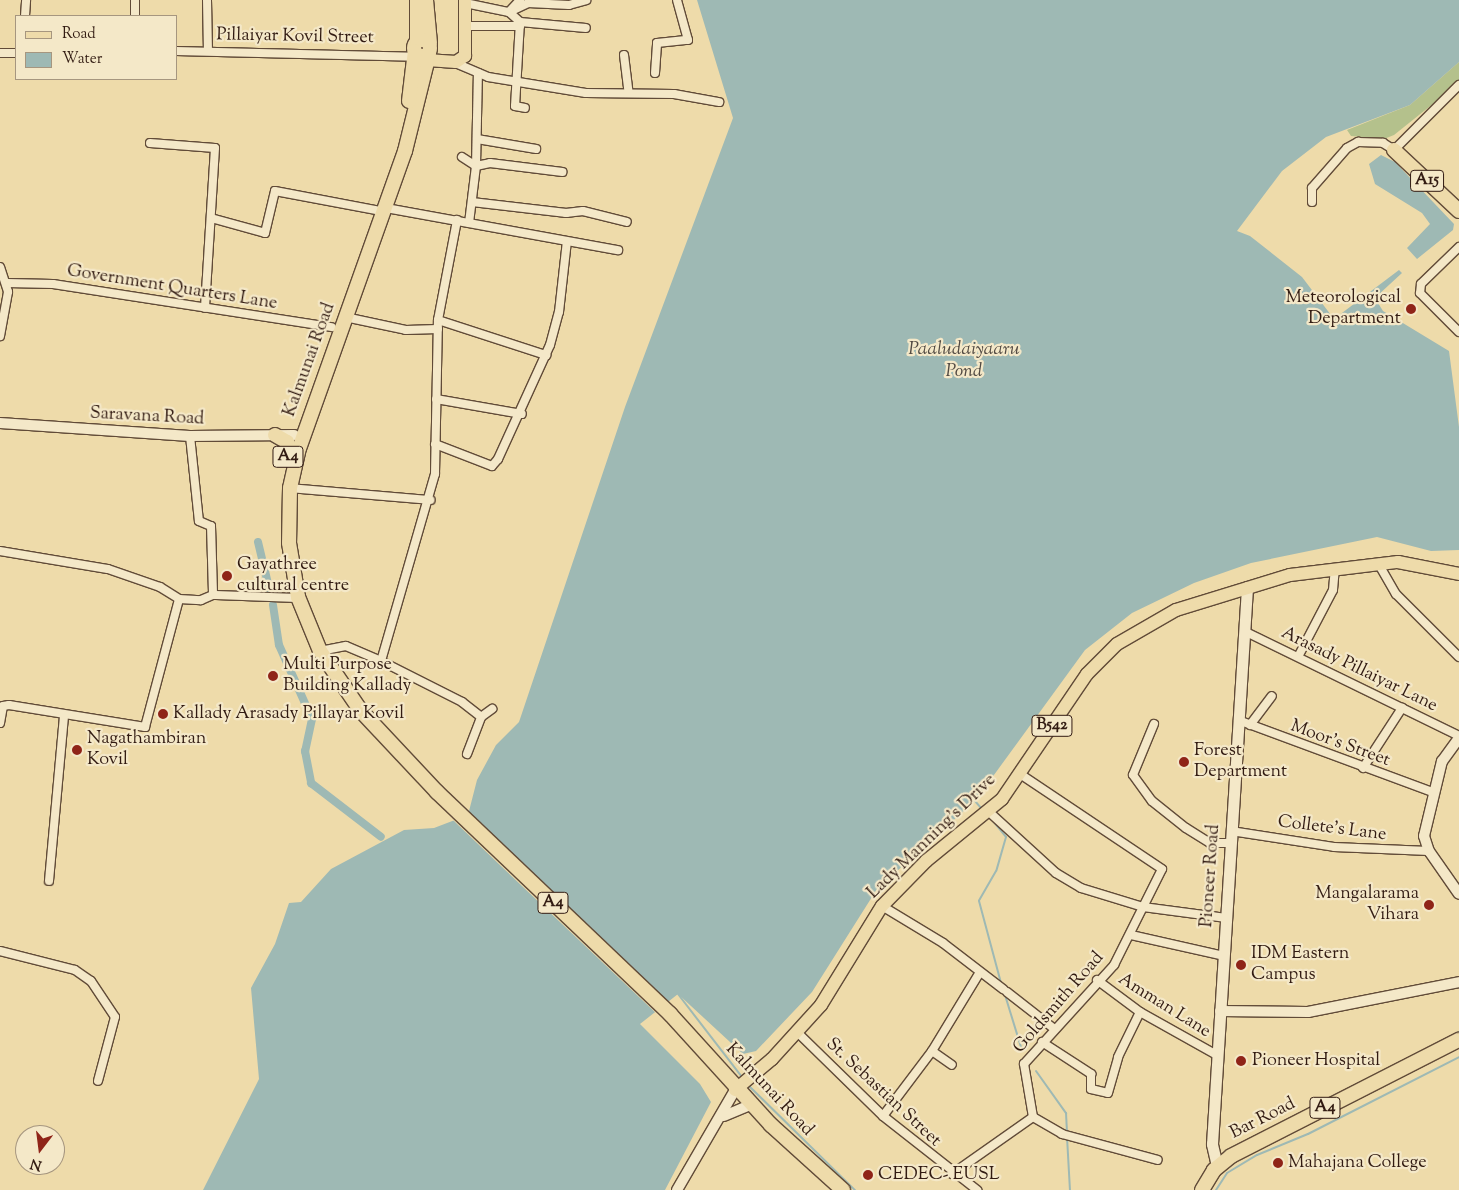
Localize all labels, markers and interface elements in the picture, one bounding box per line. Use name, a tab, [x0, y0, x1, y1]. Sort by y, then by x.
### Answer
legend	[15, 15, 178, 80]
text: Road	[62, 24, 96, 45]
street label: Pillaiyar Kovil Street	[216, 25, 374, 49]
text: Water	[62, 49, 102, 70]
road number: A15	[1410, 168, 1444, 195]
street label: Government Quarters Lane	[65, 261, 279, 315]
place label: Meteorological Department	[1286, 288, 1401, 330]
street label: Kalmunai Road	[279, 300, 341, 420]
marker: Meteorological Department	[1405, 303, 1417, 315]
water label: Paaludaiyaaru Pond	[908, 339, 1020, 383]
street label: Saravana Road	[89, 403, 205, 431]
road number: A4	[272, 444, 304, 471]
place label: Gayathree cultural centre	[237, 555, 349, 598]
marker: Gayathree cultural centre	[221, 570, 233, 582]
street label: Arasady Pillaiyar Lane	[1277, 623, 1441, 717]
place label: Multi Purpose Building Kallady	[283, 655, 411, 698]
marker: Multi Purpose Building Kallady	[267, 670, 279, 682]
place label: Kallady Arasady Pillayar Kovil	[173, 703, 404, 725]
marker: Kallady Arasady Pillayar Kovil	[157, 708, 169, 720]
road number: B542	[1031, 712, 1073, 739]
street label: Moor's Street	[1287, 716, 1393, 772]
place label: Nagathambiran Kovil	[87, 729, 207, 772]
place label: Forest Department	[1194, 741, 1287, 784]
marker: Nagathambiran Kovil	[71, 744, 83, 756]
marker: Forest Department	[1178, 756, 1190, 768]
street label: Lady Manning’s Drive	[863, 770, 1001, 904]
street label: Collete's Lane	[1276, 812, 1388, 846]
street label: Pioneer Road	[1197, 824, 1225, 928]
place label: Mangalarama Vihara	[1315, 884, 1419, 926]
road number: A4	[537, 890, 569, 916]
marker: Mangalarama Vihara	[1423, 899, 1435, 911]
place label: IDM Eastern Campus	[1251, 944, 1349, 986]
street label: Goldsmith Road	[1009, 948, 1109, 1058]
marker: IDM Eastern Campus	[1235, 959, 1247, 971]
street label: Amman Lane	[1114, 969, 1214, 1043]
street label: St. Sebastian Street	[821, 1034, 945, 1152]
street label: Kalmunai Road	[720, 1039, 818, 1141]
place label: Pioneer Hospital	[1252, 1050, 1380, 1072]
marker: Pioneer Hospital	[1234, 1054, 1248, 1068]
street label: Bar Road	[1227, 1093, 1299, 1145]
road number: A4	[1309, 1094, 1341, 1122]
north arrow	[15, 1125, 65, 1175]
text: N	[28, 1152, 44, 1175]
place label: Mahajana College	[1288, 1152, 1427, 1174]
marker: Mahajana College	[1272, 1157, 1284, 1169]
place label: CEDEC- EUSL	[878, 1164, 1000, 1186]
marker: CEDEC- EUSL	[862, 1169, 874, 1181]

